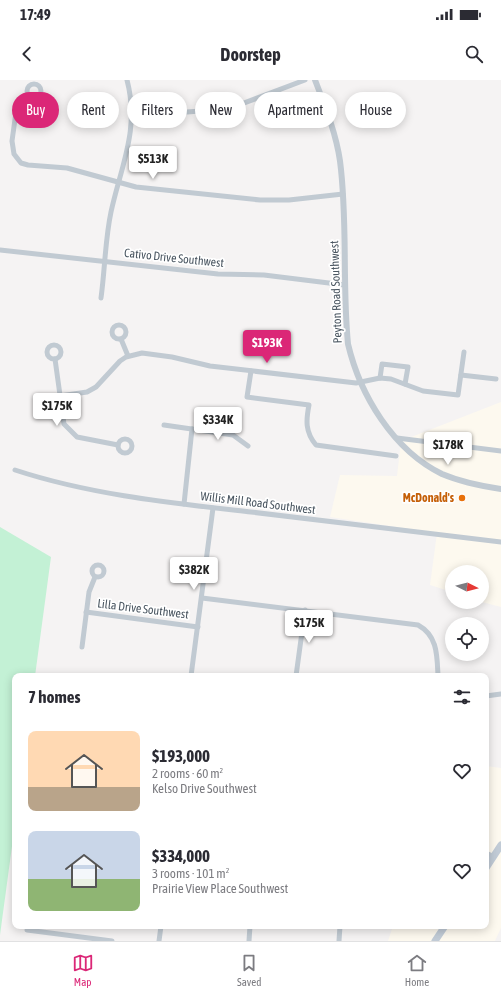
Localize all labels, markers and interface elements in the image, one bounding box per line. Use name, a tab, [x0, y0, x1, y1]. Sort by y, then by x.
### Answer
text: 17:49	[20, 6, 51, 23]
icon: back	[16, 43, 38, 65]
icon: search	[463, 43, 485, 65]
text: Doorstep	[220, 44, 281, 65]
chip: Buy	[12, 92, 59, 128]
chip: Rent	[67, 92, 119, 128]
chip: Filters	[127, 92, 187, 128]
chip: New	[195, 92, 246, 128]
chip: Apartment	[254, 92, 337, 128]
chip: House	[345, 92, 406, 128]
pin: $513K	[125, 146, 181, 180]
text: $513K	[138, 151, 168, 166]
street label: Peyton Road Southwest	[327, 240, 345, 344]
street label: Cativo Drive Southwest	[123, 246, 225, 270]
pin: $193K	[239, 330, 295, 364]
text: $193K	[252, 335, 282, 350]
pin: $175K	[29, 393, 85, 427]
text: $175K	[42, 398, 72, 413]
pin: $334K	[190, 407, 246, 441]
text: $334K	[203, 412, 233, 427]
pin: $178K	[420, 432, 476, 466]
text: $178K	[433, 437, 463, 452]
street label: Willis Mill Road Southwest	[200, 489, 317, 517]
place label: McDonald's	[403, 491, 455, 505]
marker: McDonald's	[457, 493, 467, 503]
pin: $382K	[166, 557, 222, 591]
text: $382K	[179, 562, 209, 577]
north arrow	[445, 565, 489, 609]
map controls	[445, 565, 489, 661]
street label: Lilla Drive Southwest	[97, 596, 190, 622]
pin: $175K	[281, 610, 337, 644]
text: $175K	[294, 615, 324, 630]
button: locate	[445, 617, 489, 661]
icon: filters	[451, 686, 473, 708]
text: 7 homes	[28, 687, 81, 707]
text: $193,000	[152, 746, 210, 766]
icon: home	[60, 747, 108, 795]
icon: heart	[451, 760, 473, 782]
text: 2 rooms · 60 m²	[152, 766, 223, 781]
text: Kelso Drive Southwest	[152, 781, 257, 796]
text: $334,000	[152, 846, 210, 866]
icon: home	[60, 847, 108, 895]
icon: heart	[451, 860, 473, 882]
text: 3 rooms · 101 m²	[152, 866, 229, 881]
text: Prairie View Place Southwest	[152, 881, 288, 896]
tab: Map	[72, 952, 94, 988]
tab: Saved	[237, 952, 261, 988]
tab: Home	[405, 952, 429, 988]

